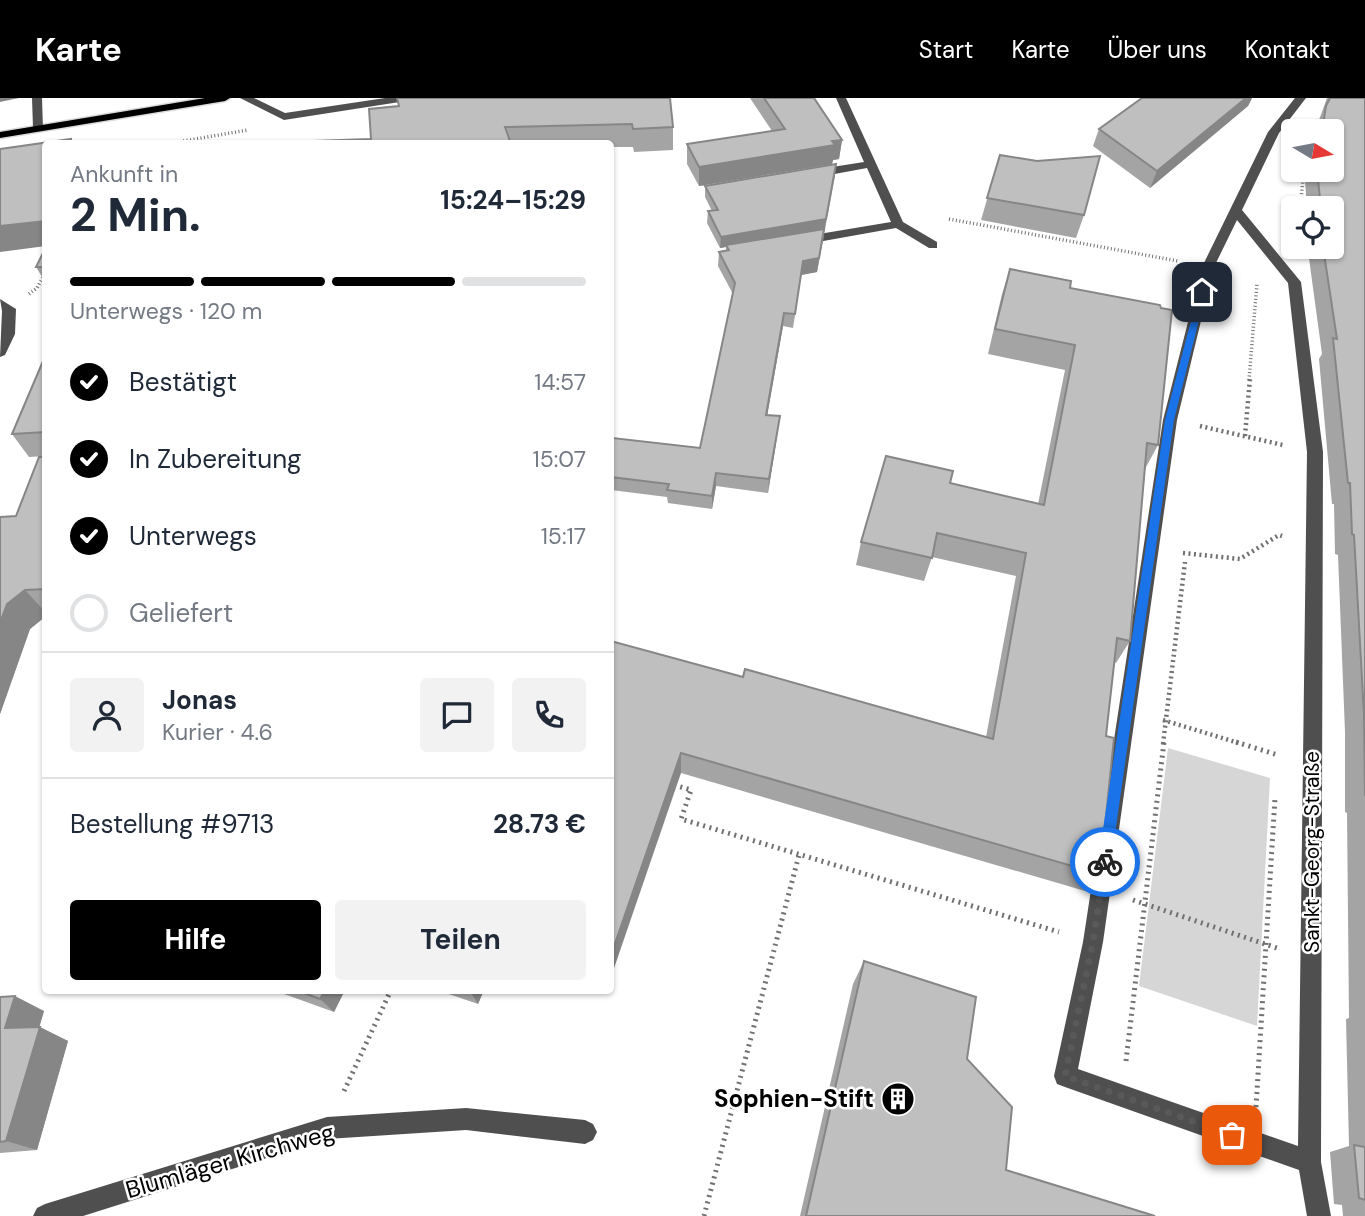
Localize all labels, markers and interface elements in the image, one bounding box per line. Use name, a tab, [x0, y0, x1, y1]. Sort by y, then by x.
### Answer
text: Karte	[35, 28, 122, 71]
text: Start	[919, 34, 973, 65]
text: Karte	[1011, 34, 1070, 65]
text: Über uns	[1108, 34, 1207, 65]
text: Kontakt	[1245, 34, 1330, 65]
north arrow	[1281, 119, 1344, 182]
map controls	[1281, 119, 1344, 259]
text: Ankunft in	[70, 159, 178, 189]
text: 15:24–15:29	[440, 183, 586, 217]
text: 2 Min.	[70, 185, 201, 245]
button: locate	[1281, 196, 1344, 259]
pin	[1172, 262, 1232, 322]
icon: home	[1183, 273, 1221, 311]
text: Unterwegs · 120 m	[70, 296, 262, 326]
icon: check	[70, 363, 108, 401]
text: Bestätigt	[129, 365, 237, 399]
text: 14:57	[534, 367, 586, 397]
icon: check	[70, 440, 108, 478]
text: In Zubereitung	[129, 442, 302, 476]
text: 15:07	[532, 444, 586, 474]
icon: check	[70, 517, 108, 555]
text: Unterwegs	[129, 519, 257, 553]
text: 15:17	[541, 521, 586, 551]
text: Geliefert	[129, 596, 233, 630]
button: person	[70, 678, 144, 752]
button: chat	[420, 678, 494, 752]
button: phone	[512, 678, 586, 752]
text: Jonas	[162, 683, 237, 717]
text: Kurier · 4.6	[162, 717, 273, 747]
street label: Sankt-Georg-Straße	[1298, 751, 1326, 953]
text: Bestellung #9713	[70, 807, 274, 841]
text: 28.73 €	[493, 807, 586, 841]
courier	[1070, 827, 1140, 897]
icon: bike	[1086, 843, 1124, 881]
button: Hilfe	[70, 900, 321, 980]
button: Teilen	[335, 900, 586, 980]
building icon: Sophien-Stift	[879, 1080, 917, 1118]
place label: Sophien-Stift	[714, 1083, 874, 1114]
pin	[1202, 1105, 1262, 1165]
street label: Blumläger Kirchweg	[122, 1116, 338, 1205]
icon: bag	[1213, 1116, 1251, 1154]

